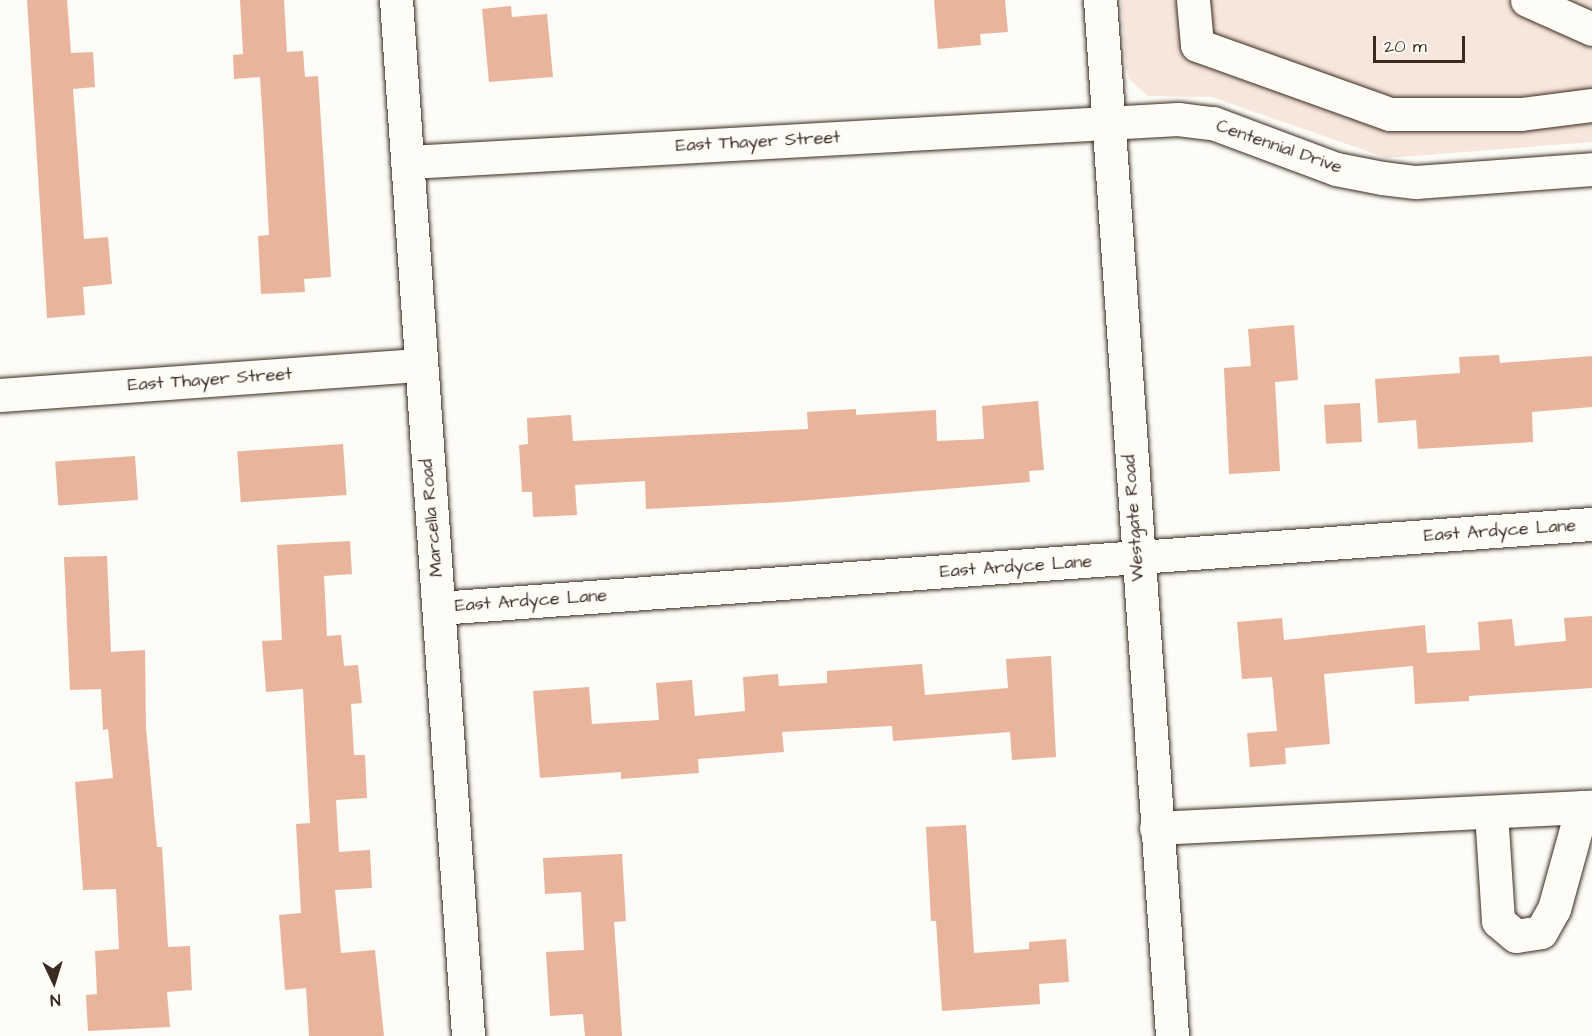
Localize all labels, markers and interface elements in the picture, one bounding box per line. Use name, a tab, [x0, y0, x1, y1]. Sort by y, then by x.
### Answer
scale bar	[1376, 24, 1468, 62]
text: 20 m	[1384, 34, 1427, 59]
street label: Centennial Drive	[1213, 115, 1345, 179]
street label: East Thayer Street	[675, 127, 841, 157]
street label: East Thayer Street	[127, 363, 293, 397]
street label: Westgate Road	[1119, 454, 1149, 582]
street label: Marcella Road	[416, 458, 448, 578]
street label: East Ardyce Lane	[1423, 515, 1577, 547]
street label: East Ardyce Lane	[939, 551, 1093, 583]
street label: East Ardyce Lane	[454, 585, 608, 617]
north arrow	[24, 952, 84, 1012]
text: N	[49, 989, 61, 1011]

